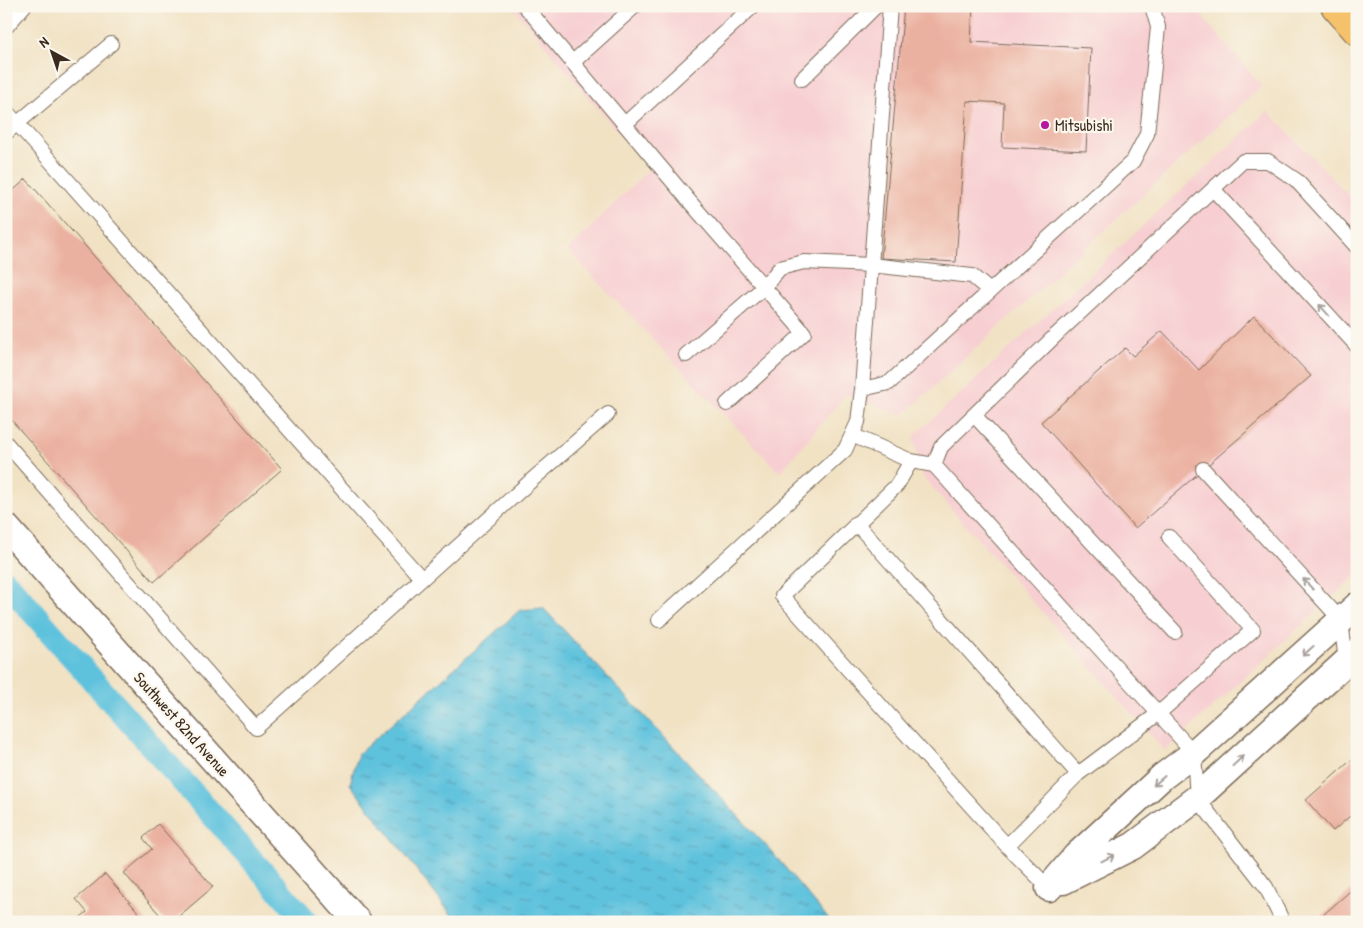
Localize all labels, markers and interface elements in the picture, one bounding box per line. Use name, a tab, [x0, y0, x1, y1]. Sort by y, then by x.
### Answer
north arrow	[28, 28, 78, 78]
text: N	[34, 32, 53, 51]
place label: Mitsubishi	[1055, 114, 1113, 136]
marker: Mitsubishi	[1039, 119, 1051, 131]
one-way arrow	[1318, 304, 1330, 317]
one-way arrow	[1303, 578, 1314, 591]
one-way arrow	[1301, 645, 1314, 657]
street label: Southwest 82nd Avenue	[129, 667, 235, 781]
one-way arrow	[1231, 755, 1244, 767]
one-way arrow	[1153, 775, 1166, 786]
one-way arrow	[1100, 853, 1115, 862]

